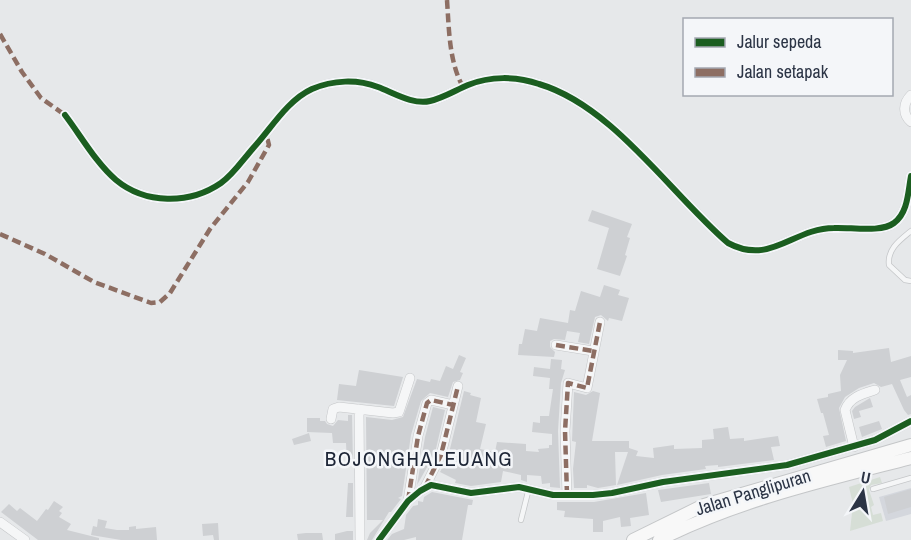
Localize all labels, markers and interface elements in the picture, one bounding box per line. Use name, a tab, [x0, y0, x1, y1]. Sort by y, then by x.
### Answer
legend	[683, 18, 893, 96]
text: Jalur sepeda	[737, 29, 822, 54]
text: Jalan setapak	[737, 59, 829, 84]
district label: BOJONGHALEUANG	[325, 444, 513, 473]
north arrow	[833, 462, 893, 522]
street label: Jalan Panglipuran	[692, 463, 814, 521]
text: U	[859, 466, 873, 489]

